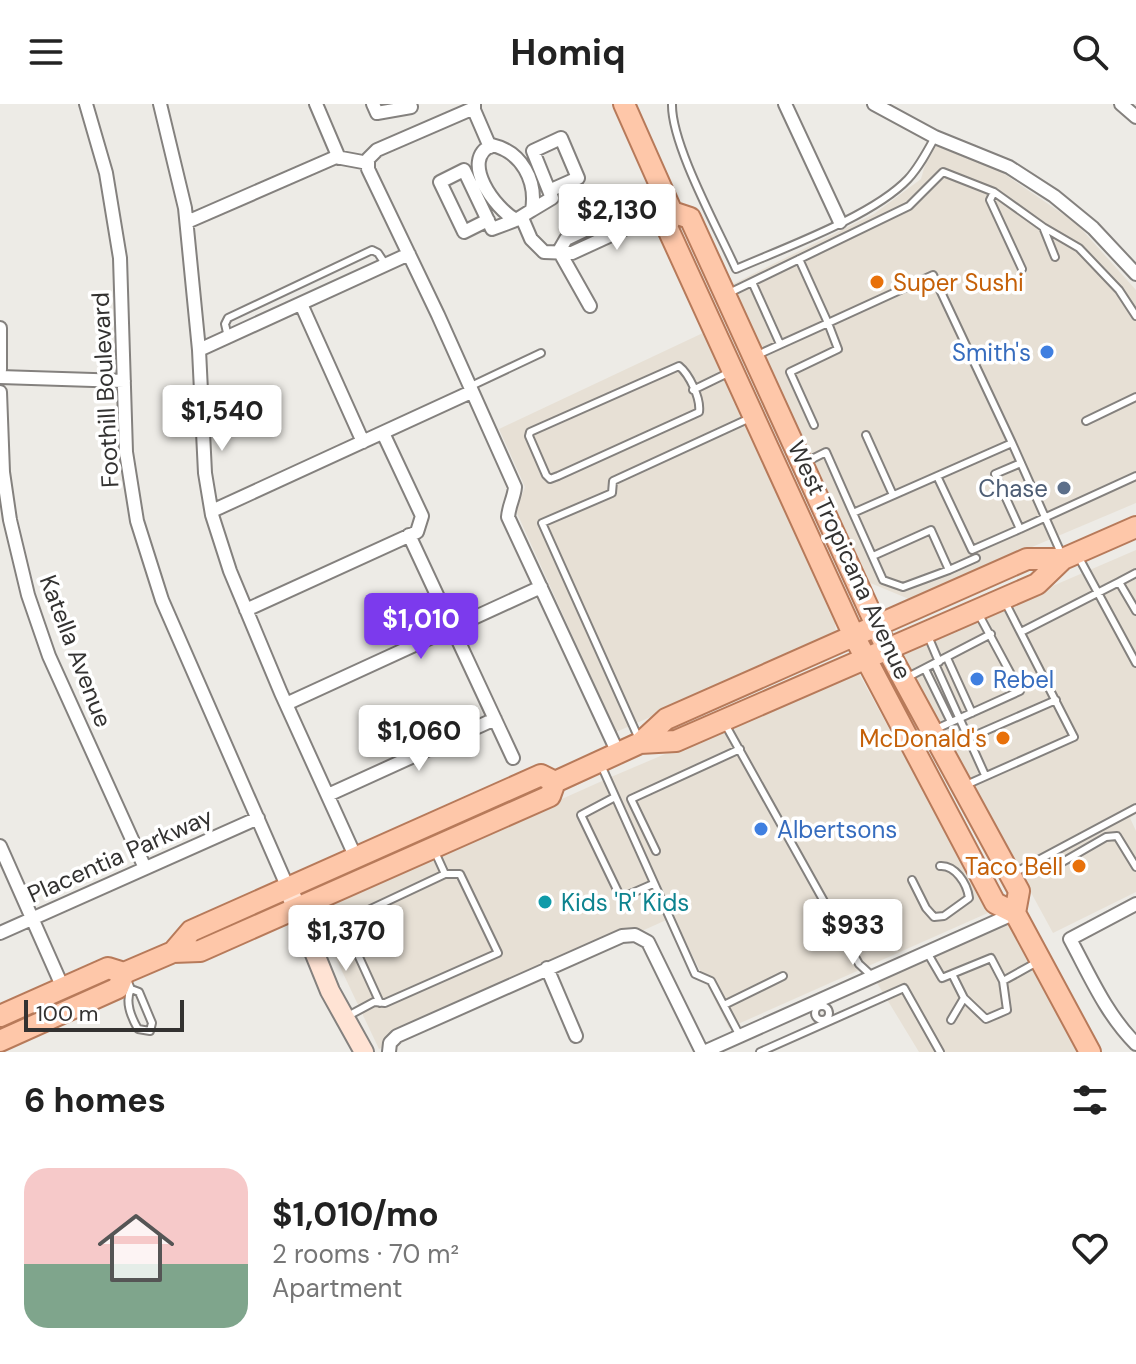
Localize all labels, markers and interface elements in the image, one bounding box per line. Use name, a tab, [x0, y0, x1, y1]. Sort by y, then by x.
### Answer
text: Homiq	[511, 29, 625, 76]
icon: menu	[24, 30, 68, 74]
icon: search	[1068, 30, 1112, 74]
pin: $2,130	[552, 184, 682, 252]
text: $2,130	[577, 193, 657, 227]
place label: Super Sushi	[893, 267, 1024, 298]
marker: Super Sushi	[868, 273, 886, 291]
street label: Foothill Boulevard	[84, 291, 126, 489]
place label: Smith's	[952, 337, 1031, 368]
marker: Smith's	[1038, 343, 1056, 361]
pin: $1,540	[157, 385, 287, 453]
text: $1,540	[181, 394, 263, 428]
street label: West Tropicana Avenue	[781, 436, 919, 684]
place label: Chase	[978, 473, 1048, 504]
marker: Chase	[1055, 479, 1073, 497]
street label: Katella Avenue	[33, 570, 119, 732]
pin: $1,010	[356, 593, 486, 661]
text: $1,010	[382, 602, 460, 636]
place label: Rebel	[993, 664, 1054, 695]
marker: Rebel	[968, 670, 986, 688]
pin: $1,060	[354, 705, 484, 773]
text: $1,060	[377, 714, 461, 748]
place label: McDonald's	[859, 723, 987, 754]
marker: McDonald's	[994, 729, 1012, 747]
street label: Placentia Parkway	[23, 800, 217, 910]
place label: Albertsons	[777, 814, 897, 845]
marker: Albertsons	[752, 820, 770, 838]
place label: Taco Bell	[965, 851, 1063, 882]
marker: Taco Bell	[1070, 857, 1088, 875]
place label: Kids 'R' Kids	[561, 887, 689, 918]
marker: Kids 'R' Kids	[536, 893, 554, 911]
pin: $933	[806, 899, 900, 967]
pin: $1,370	[281, 905, 411, 973]
text: $933	[821, 908, 885, 942]
text: $1,370	[306, 914, 386, 948]
scale bar	[24, 996, 184, 1032]
text: 100 m	[36, 999, 98, 1028]
text: 6 homes	[24, 1078, 166, 1123]
icon: filters	[1068, 1078, 1112, 1122]
text: $1,010/mo	[272, 1192, 439, 1237]
icon: home	[88, 1200, 184, 1296]
icon: heart	[1068, 1226, 1112, 1270]
text: 2 rooms · 70 m²	[272, 1237, 459, 1271]
text: Apartment	[272, 1271, 403, 1305]

